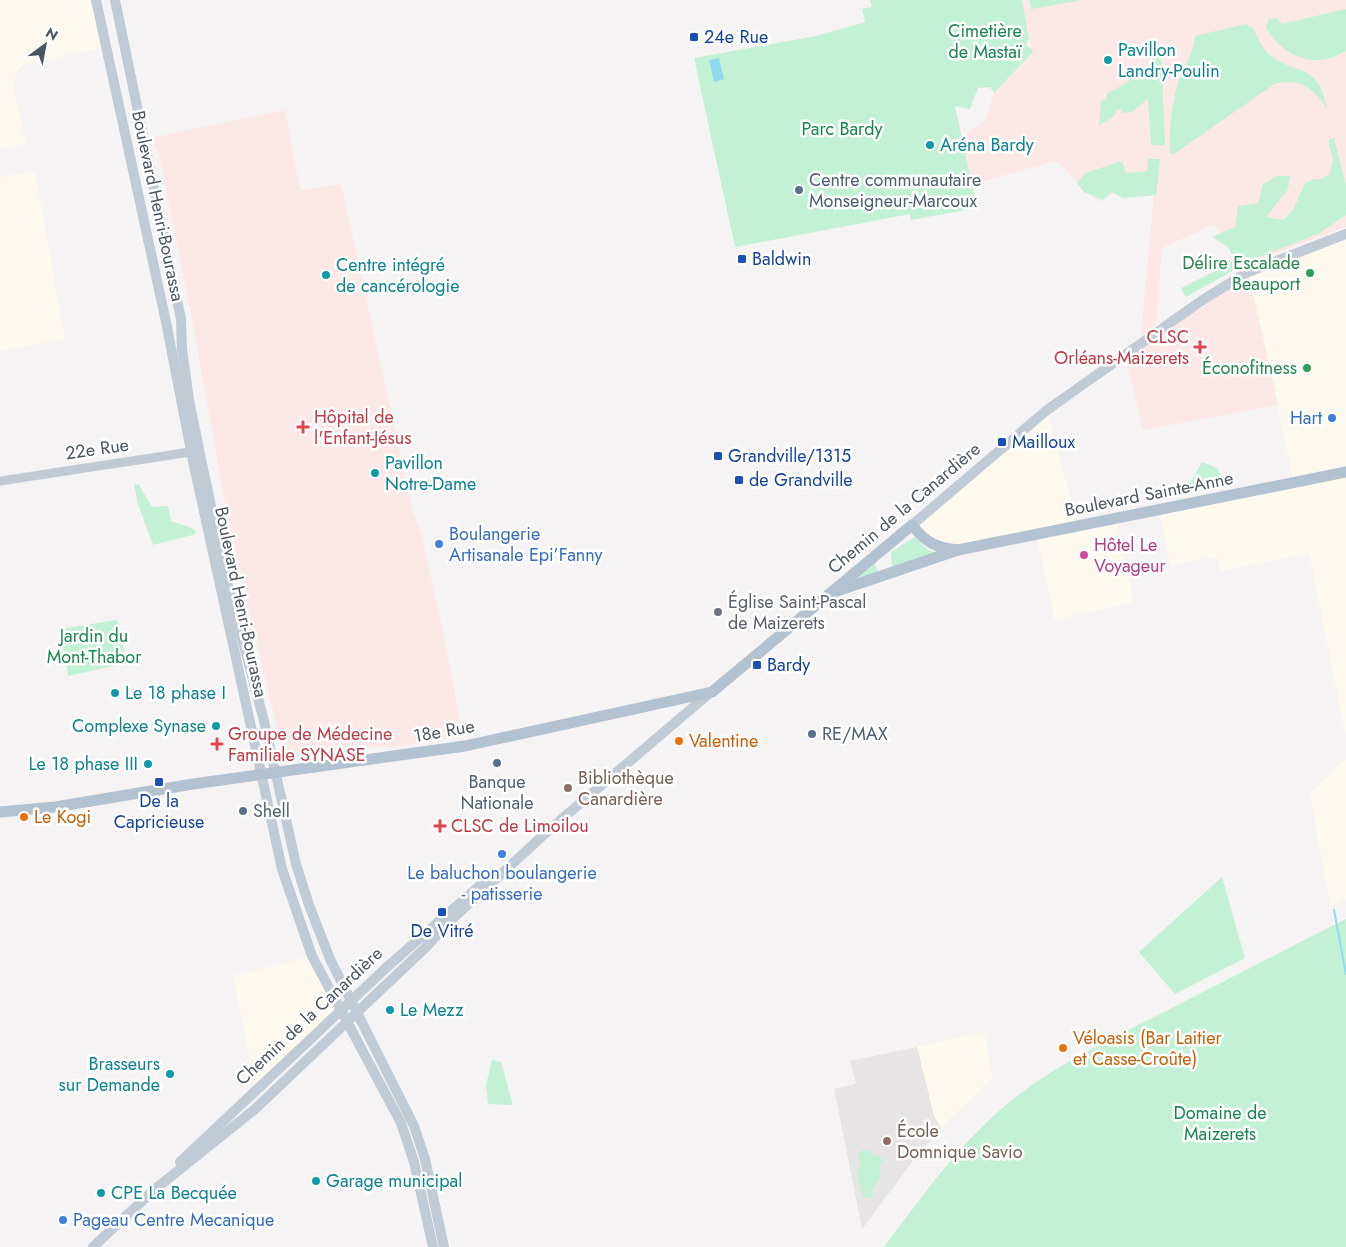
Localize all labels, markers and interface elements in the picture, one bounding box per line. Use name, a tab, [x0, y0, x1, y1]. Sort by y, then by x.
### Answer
park label: Cimetière de Mastaï	[948, 18, 1023, 65]
north arrow	[20, 20, 70, 70]
text: N	[42, 23, 62, 45]
place label: 24e Rue	[704, 24, 768, 50]
marker: 24e Rue	[688, 31, 700, 43]
place label: Pavillon Landry-Poulin	[1118, 37, 1220, 84]
marker: Pavillon Landry-Poulin	[1102, 54, 1114, 66]
street label: Boulevard Henri-Bourassa	[125, 108, 191, 304]
park label: Parc Bardy	[802, 116, 883, 142]
place label: Aréna Bardy	[940, 132, 1034, 158]
marker: Aréna Bardy	[924, 139, 936, 151]
place label: Centre communautaire Monseigneur-Marcoux	[809, 167, 981, 214]
marker: Centre communautaire Monseigneur-Marcoux	[793, 184, 805, 196]
place label: Baldwin	[752, 246, 811, 272]
place label: Délire Escalade Beauport	[1182, 250, 1301, 297]
place label: Centre intégré de cancérologie	[336, 252, 459, 299]
marker: Baldwin	[736, 253, 748, 265]
marker: Délire Escalade Beauport	[1304, 267, 1316, 279]
marker: Centre intégré de cancérologie	[320, 269, 332, 281]
place label: CLSC Orléans-Maizerets	[1054, 324, 1189, 371]
marker: CLSC Orléans-Maizerets	[1193, 340, 1207, 354]
place label: Éconofitness	[1202, 355, 1297, 381]
marker: Éconofitness	[1301, 362, 1313, 374]
place label: Hôpital de l'Enfant-Jésus	[314, 404, 412, 451]
place label: Hart	[1290, 405, 1323, 431]
marker: Hart	[1326, 412, 1338, 424]
marker: Hôpital de l'Enfant-Jésus	[296, 420, 310, 434]
place label: Mailloux	[1012, 429, 1075, 455]
street label: 22e Rue	[64, 432, 130, 466]
street label: Chemin de la Canardière	[822, 436, 986, 580]
marker: Mailloux	[996, 436, 1008, 448]
place label: Grandville/1315	[728, 443, 851, 469]
place label: Pavillon Notre-Dame	[385, 450, 476, 497]
marker: Grandville/1315	[712, 450, 724, 462]
street label: Boulevard Sainte-Anne	[1063, 465, 1235, 523]
marker: Pavillon Notre-Dame	[369, 467, 381, 479]
place label: de Grandville	[749, 467, 853, 493]
marker: de Grandville	[733, 474, 745, 486]
street label: Boulevard Henri-Bourassa	[208, 504, 274, 700]
place label: Boulangerie Artisanale Epi’Fanny	[449, 521, 603, 568]
place label: Hôtel Le Voyageur	[1094, 532, 1167, 579]
marker: Boulangerie Artisanale Epi’Fanny	[433, 538, 445, 550]
marker: Hôtel Le Voyageur	[1078, 549, 1090, 561]
place label: Église Saint-Pascal de Maizerets	[728, 589, 866, 636]
marker: Église Saint-Pascal de Maizerets	[712, 606, 724, 618]
park label: Jardin du Mont-Thabor	[47, 623, 142, 670]
place label: Bardy	[767, 652, 810, 678]
marker: Bardy	[751, 659, 763, 671]
place label: Le 18 phase I	[125, 680, 226, 706]
marker: Le 18 phase I	[109, 687, 121, 699]
place label: Complexe Synase	[72, 713, 206, 739]
street label: 18e Rue	[412, 713, 476, 749]
marker: Complexe Synase	[210, 720, 222, 732]
place label: Groupe de Médecine Familiale SYNASE	[228, 721, 392, 768]
place label: RE/MAX	[822, 721, 888, 747]
place label: Valentine	[689, 728, 758, 754]
marker: RE/MAX	[806, 728, 818, 740]
marker: Valentine	[673, 735, 685, 747]
marker: Groupe de Médecine Familiale SYNASE	[210, 737, 224, 751]
place label: Le 18 phase III	[28, 751, 138, 777]
marker: Banque Nationale	[491, 757, 503, 769]
marker: Le 18 phase III	[142, 758, 154, 770]
place label: Bibliothèque Canardière	[578, 765, 674, 812]
place label: Banque Nationale	[461, 769, 533, 816]
marker: De la Capricieuse	[153, 776, 165, 788]
marker: Bibliothèque Canardière	[562, 782, 574, 794]
place label: De la Capricieuse	[114, 788, 204, 835]
place label: Shell	[253, 798, 290, 824]
place label: Le Kogi	[34, 804, 91, 830]
marker: Shell	[237, 805, 249, 817]
marker: Le Kogi	[18, 811, 30, 823]
place label: CLSC de Limoilou	[451, 813, 589, 839]
marker: CLSC de Limoilou	[433, 819, 447, 833]
marker: Le baluchon boulangerie - patisserie	[496, 848, 508, 860]
place label: Le baluchon boulangerie - patisserie	[407, 860, 597, 907]
marker: De Vitré	[436, 906, 448, 918]
place label: De Vitré	[411, 918, 473, 944]
street label: Chemin de la Canardière	[230, 941, 388, 1091]
place label: Le Mezz	[400, 997, 464, 1023]
marker: Le Mezz	[384, 1004, 396, 1016]
place label: Véloasis (Bar Laitier et Casse-Croûte)	[1073, 1025, 1222, 1072]
marker: Véloasis (Bar Laitier et Casse-Croûte)	[1057, 1042, 1069, 1054]
place label: Brasseurs sur Demande	[59, 1051, 160, 1098]
marker: Brasseurs sur Demande	[164, 1068, 176, 1080]
park label: Domaine de Maizerets	[1173, 1100, 1267, 1147]
place label: École Domnique Savio	[897, 1118, 1023, 1165]
marker: École Domnique Savio	[881, 1135, 893, 1147]
place label: Garage municipal	[326, 1168, 462, 1194]
marker: Garage municipal	[310, 1175, 322, 1187]
place label: CPE La Becquée	[111, 1180, 237, 1206]
marker: CPE La Becquée	[95, 1187, 107, 1199]
place label: Pageau Centre Mecanique	[73, 1207, 274, 1233]
marker: Pageau Centre Mecanique	[57, 1214, 69, 1226]

